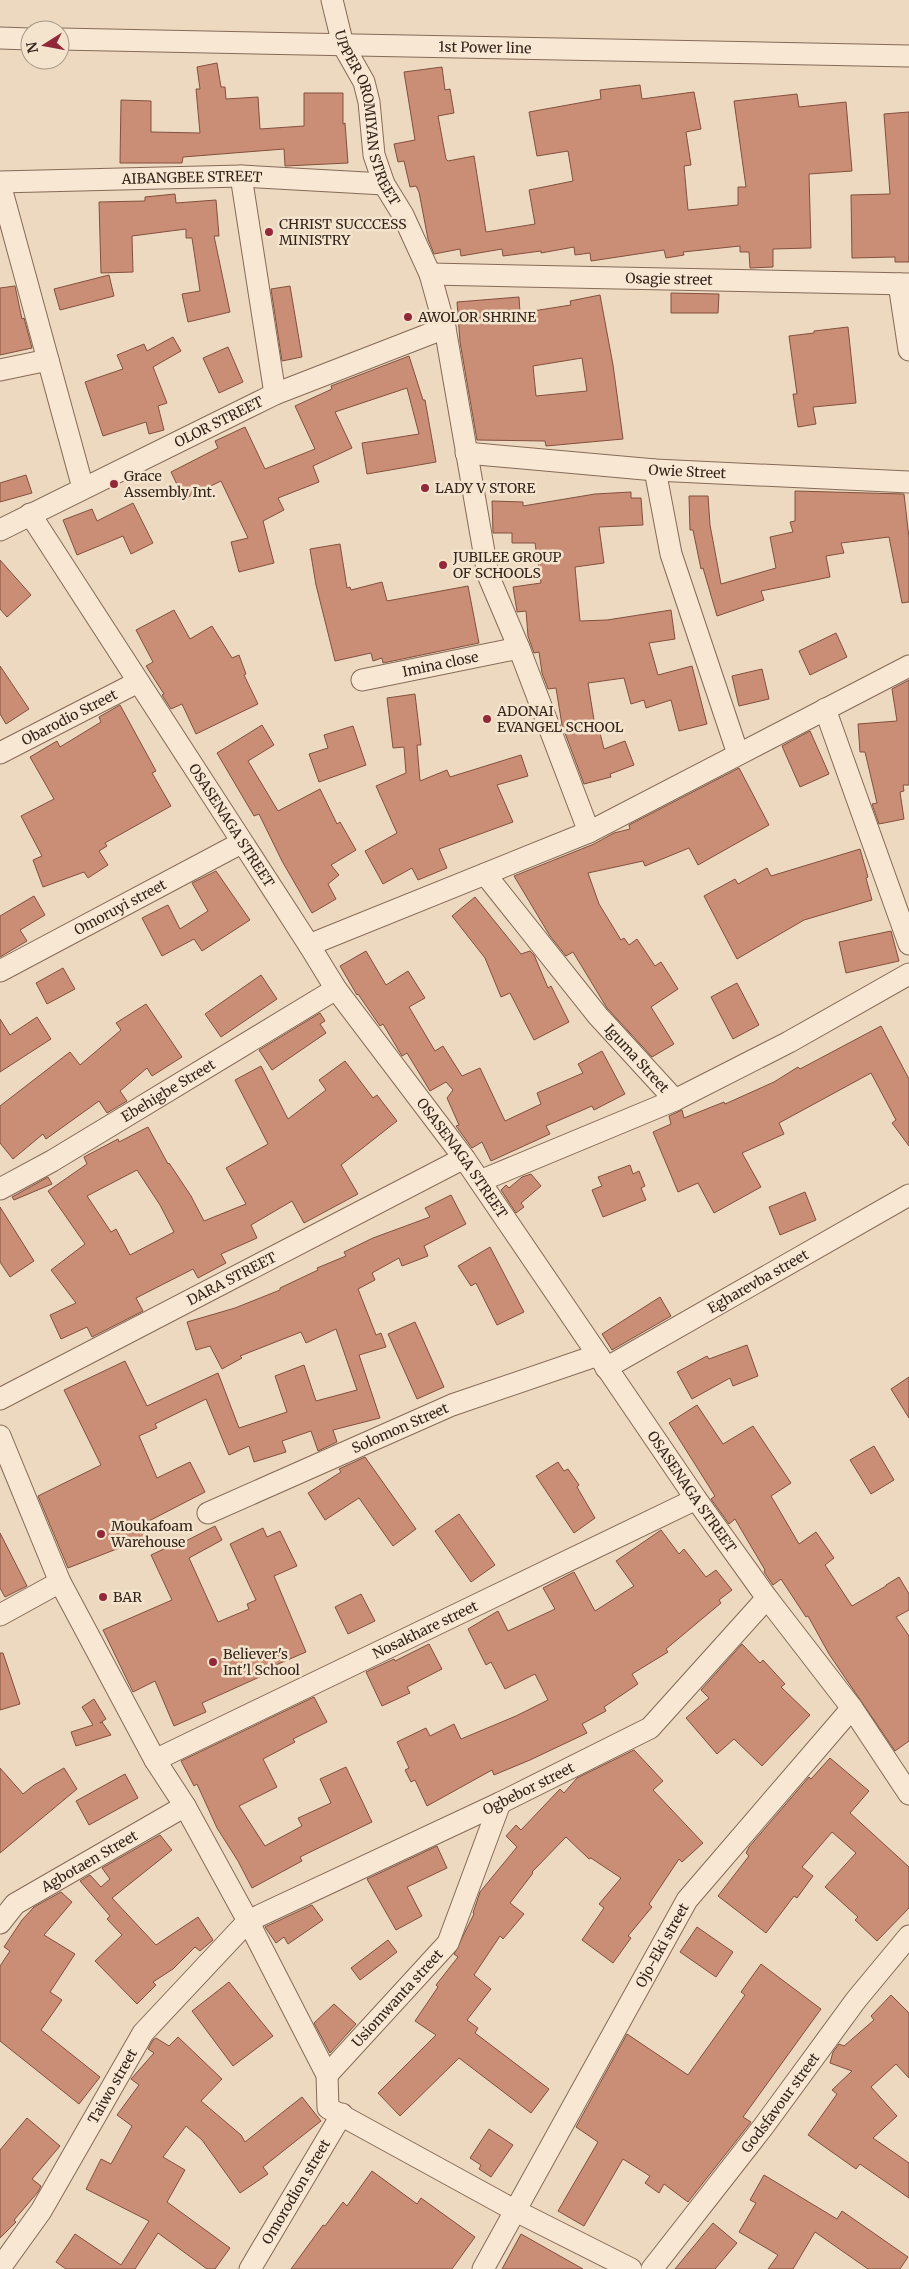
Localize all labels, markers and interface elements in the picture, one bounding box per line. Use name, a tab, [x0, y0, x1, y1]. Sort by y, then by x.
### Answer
north arrow	[20, 20, 70, 70]
street label: UPPER OROMIYAN STREET	[331, 28, 404, 209]
street label: 1st Power line	[438, 38, 532, 57]
text: N	[22, 40, 42, 55]
street label: AIBANGBEE STREET	[120, 167, 263, 188]
place label: CHRIST SUCCCESS MINISTRY	[279, 215, 406, 249]
marker: CHRIST SUCCCESS MINISTRY	[263, 226, 275, 238]
street label: Osagie street	[625, 269, 713, 289]
place label: AWOLOR SHRINE	[417, 308, 536, 326]
marker: AWOLOR SHRINE	[402, 311, 414, 323]
street label: OLOR STREET	[171, 392, 266, 451]
street label: Owie Street	[648, 460, 727, 482]
place label: Grace Assembly Int.	[123, 467, 216, 501]
marker: Grace Assembly Int.	[108, 478, 120, 490]
place label: LADY V STORE	[435, 479, 536, 497]
marker: LADY V STORE	[419, 482, 431, 494]
place label: JUBILEE GROUP OF SCHOOLS	[452, 548, 562, 582]
marker: JUBILEE GROUP OF SCHOOLS	[437, 559, 449, 571]
street label: Imina close	[401, 647, 480, 681]
street label: Obarodio Street	[18, 685, 121, 749]
place label: ADONAI EVANGEL SCHOOL	[496, 702, 624, 736]
marker: ADONAI EVANGEL SCHOOL	[481, 713, 493, 725]
street label: OSASENAGA STREET	[185, 760, 278, 891]
street label: Omoruyi street	[71, 875, 170, 939]
street label: Iguma Street	[601, 1020, 673, 1097]
street label: Ebehigbe Street	[118, 1055, 219, 1126]
street label: OSASENAGA STREET	[413, 1094, 511, 1222]
street label: Egharevba street	[704, 1245, 812, 1317]
street label: DARA STREET	[184, 1248, 280, 1309]
street label: Solomon Street	[349, 1399, 452, 1457]
street label: OSASENAGA STREET	[643, 1427, 740, 1556]
place label: Moukafoam Warehouse	[110, 1517, 193, 1551]
marker: Moukafoam Warehouse	[95, 1528, 107, 1540]
place label: BAR	[113, 1588, 142, 1606]
marker: BAR	[97, 1591, 109, 1603]
street label: Nosakhare street	[370, 1596, 481, 1663]
place label: Believer's Int'l School	[223, 1645, 301, 1679]
marker: Believer's Int'l School	[207, 1656, 219, 1668]
street label: Ogbebor street	[480, 1758, 578, 1819]
street label: Agbotaen Street	[37, 1826, 141, 1897]
street label: Ojo-Eki street	[631, 1899, 693, 1991]
street label: Usiomwanta street	[348, 1945, 447, 2051]
street label: Taiwo street	[84, 2045, 141, 2127]
street label: Godsfavour street	[737, 2049, 824, 2156]
street label: Omorodion street	[258, 2135, 334, 2247]

